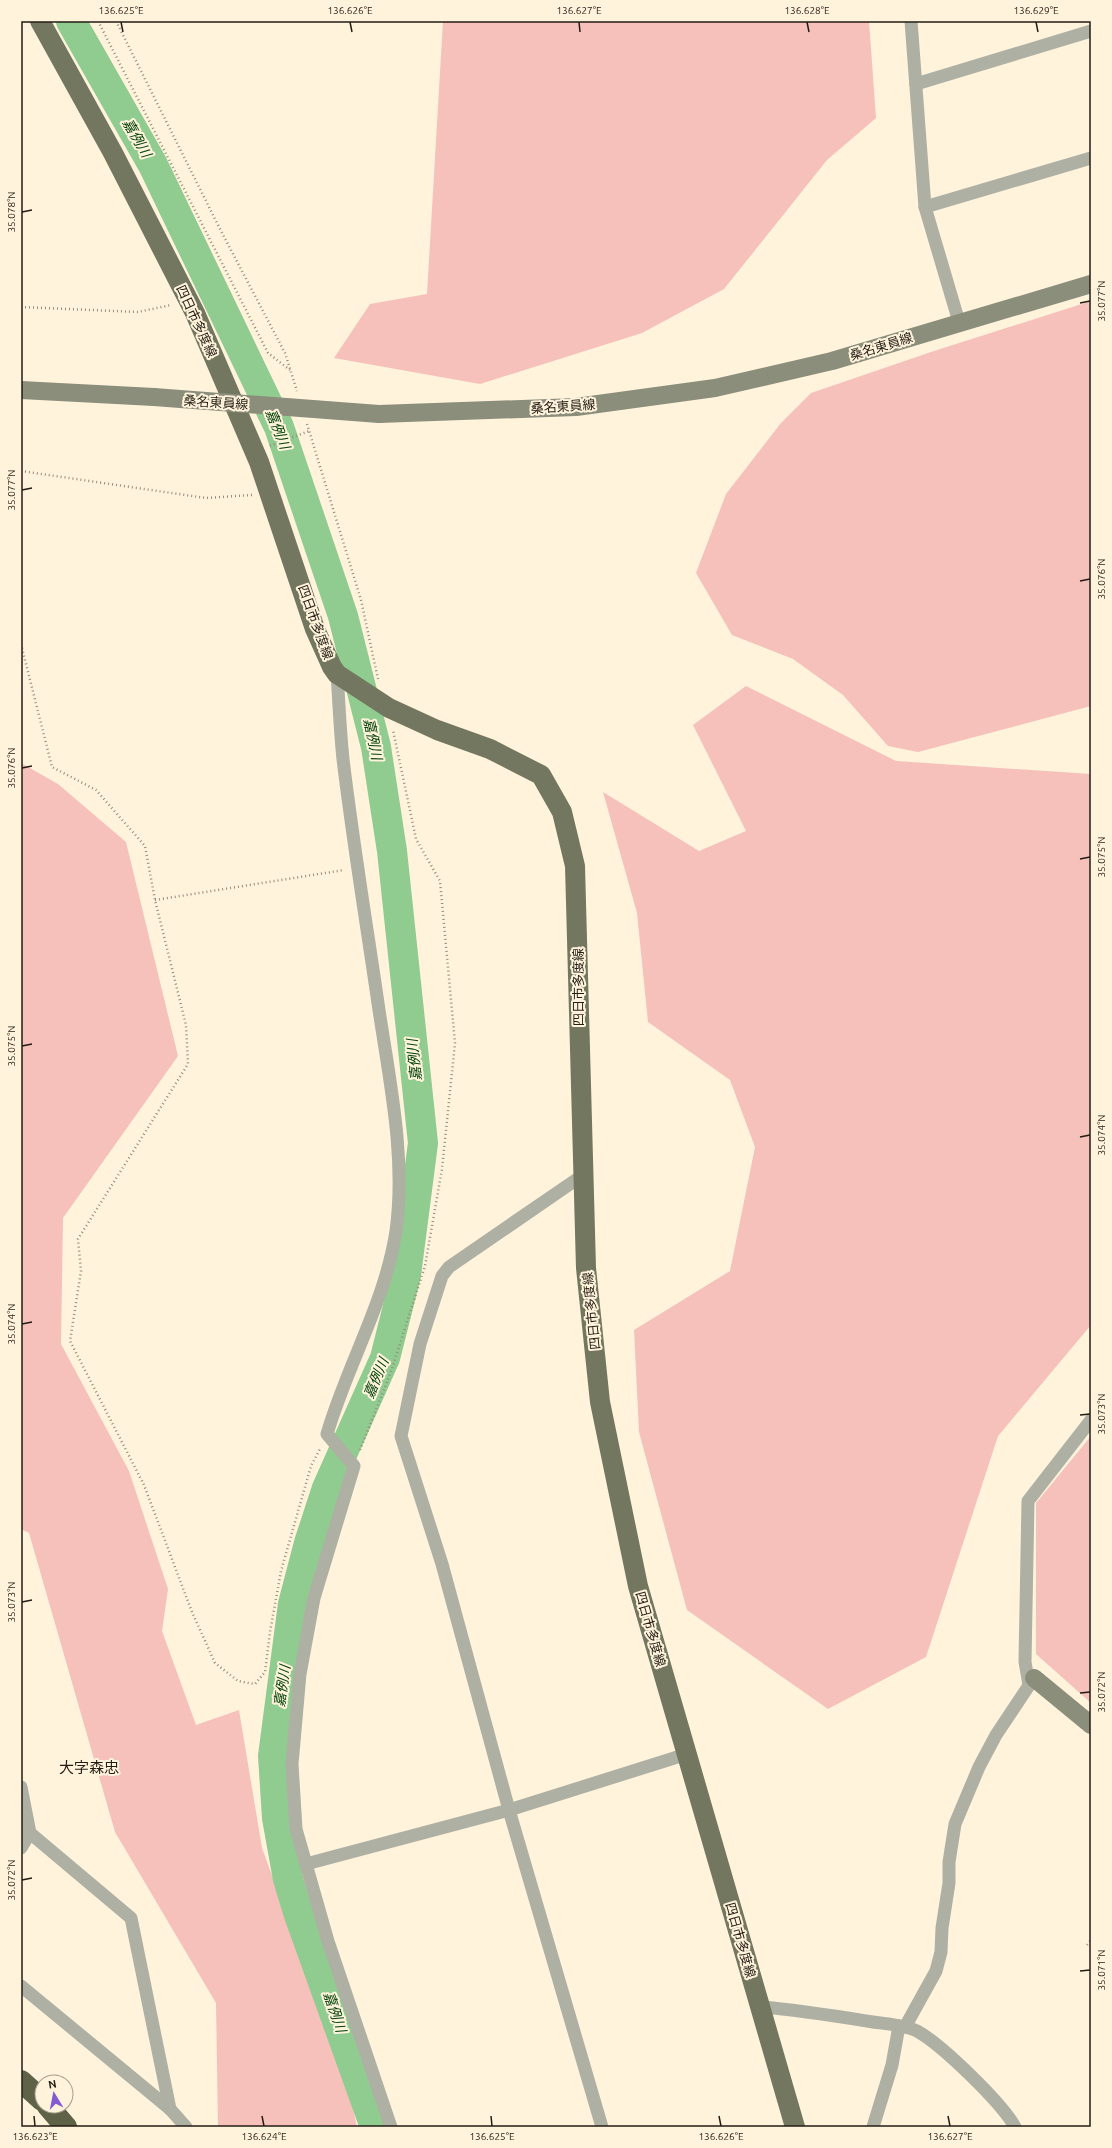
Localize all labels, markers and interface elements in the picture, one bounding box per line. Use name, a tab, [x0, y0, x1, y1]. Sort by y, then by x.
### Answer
text: 136.625°E	[98, 5, 144, 16]
text: 136.626°E	[327, 5, 373, 16]
text: 136.627°E	[556, 5, 602, 16]
text: 136.628°E	[784, 5, 830, 16]
text: 136.629°E	[1013, 5, 1059, 16]
water label: 嘉例川	[120, 116, 155, 162]
text: 35.078°N	[6, 191, 17, 233]
text: 35.077°N	[1096, 280, 1107, 322]
street label: 四日市多度線	[174, 283, 220, 359]
street label: 桑名東員線	[848, 330, 914, 362]
street label: 桑名東員線	[183, 393, 249, 411]
street label: 桑名東員線	[530, 397, 596, 415]
water label: 嘉例川	[263, 407, 294, 453]
text: 35.077°N	[6, 469, 17, 511]
text: 35.076°N	[1096, 558, 1107, 600]
street label: 四日市多度線	[296, 583, 336, 661]
water label: 嘉例川	[361, 717, 386, 763]
text: 35.076°N	[6, 747, 17, 789]
text: 35.075°N	[1096, 836, 1107, 878]
street label: 四日市多度線	[571, 948, 585, 1026]
text: 35.075°N	[6, 1025, 17, 1067]
water label: 嘉例川	[404, 1036, 424, 1082]
text: 35.074°N	[1096, 1114, 1107, 1156]
street label: 四日市多度線	[580, 1271, 602, 1351]
text: 35.074°N	[6, 1303, 17, 1345]
water label: 嘉例川	[360, 1354, 392, 1400]
text: 35.073°N	[1096, 1393, 1107, 1435]
text: 35.073°N	[6, 1581, 17, 1623]
street label: 四日市多度線	[634, 1590, 668, 1668]
water label: 嘉例川	[271, 1662, 293, 1708]
text: 35.072°N	[1096, 1671, 1107, 1713]
district label: 大字森忠	[59, 1759, 119, 1776]
text: 35.072°N	[6, 1859, 17, 1901]
street label: 四日市多度線	[724, 1901, 758, 1979]
text: 35.071°N	[1096, 1949, 1107, 1991]
water label: 嘉例川	[321, 1990, 350, 2036]
north arrow	[34, 2074, 74, 2114]
text: N	[47, 2078, 57, 2091]
text: 136.623°E	[12, 2131, 58, 2142]
text: 136.624°E	[241, 2131, 287, 2142]
text: 136.625°E	[469, 2131, 515, 2142]
text: 136.626°E	[698, 2131, 744, 2142]
text: 136.627°E	[927, 2131, 973, 2142]

